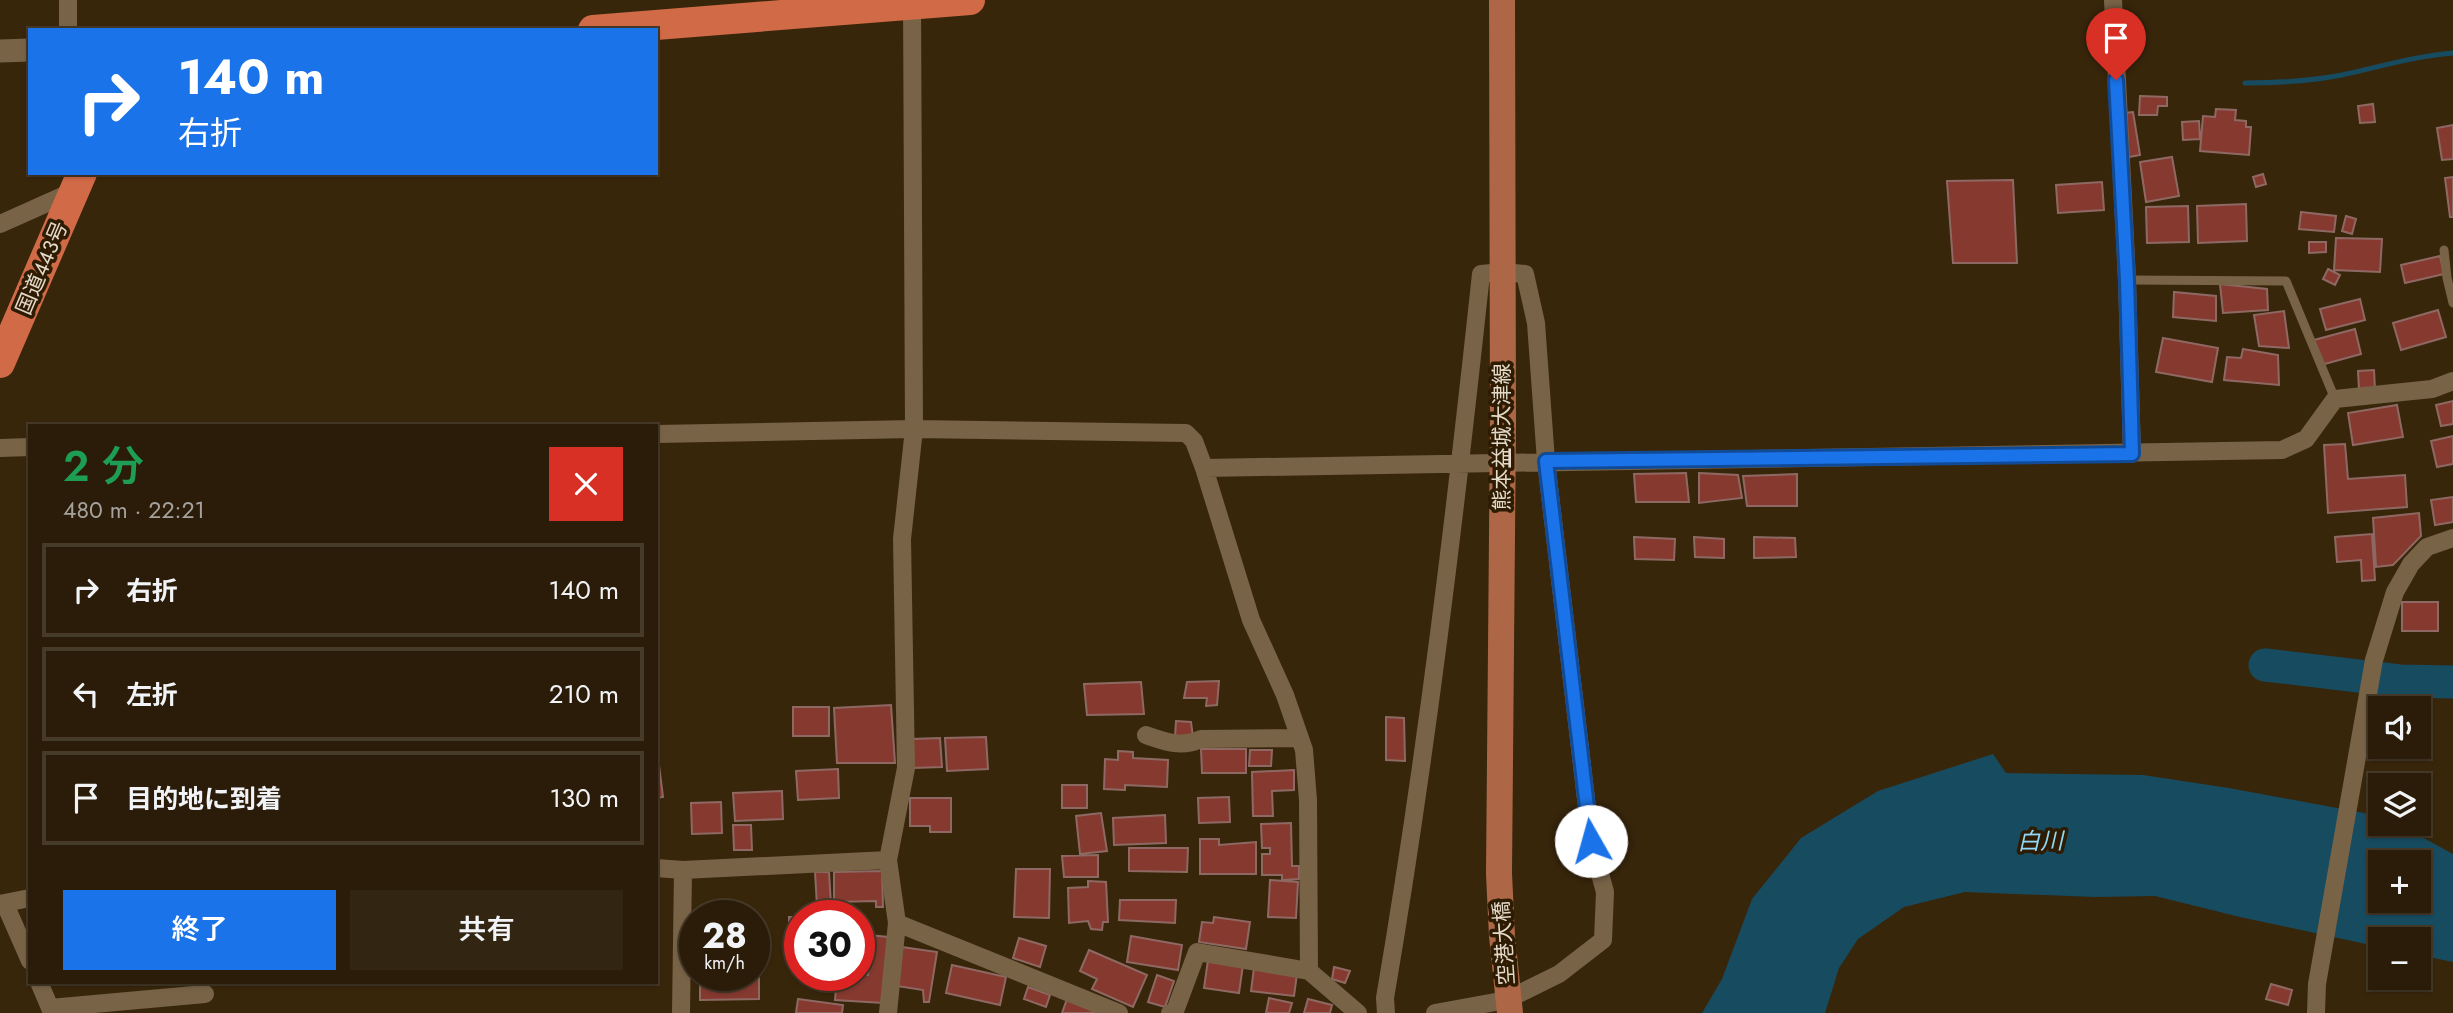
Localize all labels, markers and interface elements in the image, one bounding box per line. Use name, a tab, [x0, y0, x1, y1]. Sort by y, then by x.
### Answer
pin	[2086, 8, 2146, 80]
icon: arrive	[2097, 19, 2135, 57]
text: 140 m	[178, 42, 324, 112]
icon: right	[63, 56, 154, 147]
text: 右折	[178, 110, 242, 156]
street label: 国道443号	[9, 217, 75, 319]
street label: 熊本益城大津線	[1487, 364, 1517, 511]
text: 2 分	[63, 436, 144, 497]
button: close	[549, 447, 623, 521]
text: 480 m · 22:21	[63, 493, 205, 527]
icon: right	[67, 571, 105, 609]
text: 140 m	[548, 571, 619, 609]
text: 右折	[126, 572, 178, 610]
icon: left	[67, 675, 105, 713]
text: 210 m	[549, 675, 619, 713]
text: 左折	[126, 676, 178, 714]
map controls	[2368, 696, 2431, 990]
button: sound	[2368, 696, 2431, 759]
button: layers	[2368, 773, 2431, 836]
icon: arrive	[67, 779, 105, 817]
text: 130 m	[549, 779, 619, 817]
text: 目的地に到着	[126, 780, 282, 818]
position arrow	[1554, 804, 1628, 878]
water label: 白川	[2017, 824, 2066, 858]
button: +	[2368, 850, 2431, 913]
button: 終了	[63, 890, 336, 970]
button: 共有	[350, 890, 623, 970]
speed limit sign: 30	[784, 900, 875, 991]
street label: 空港大橋	[1486, 900, 1522, 986]
text: 28	[702, 911, 747, 961]
button: −	[2368, 927, 2431, 990]
text: km/h	[704, 950, 745, 976]

